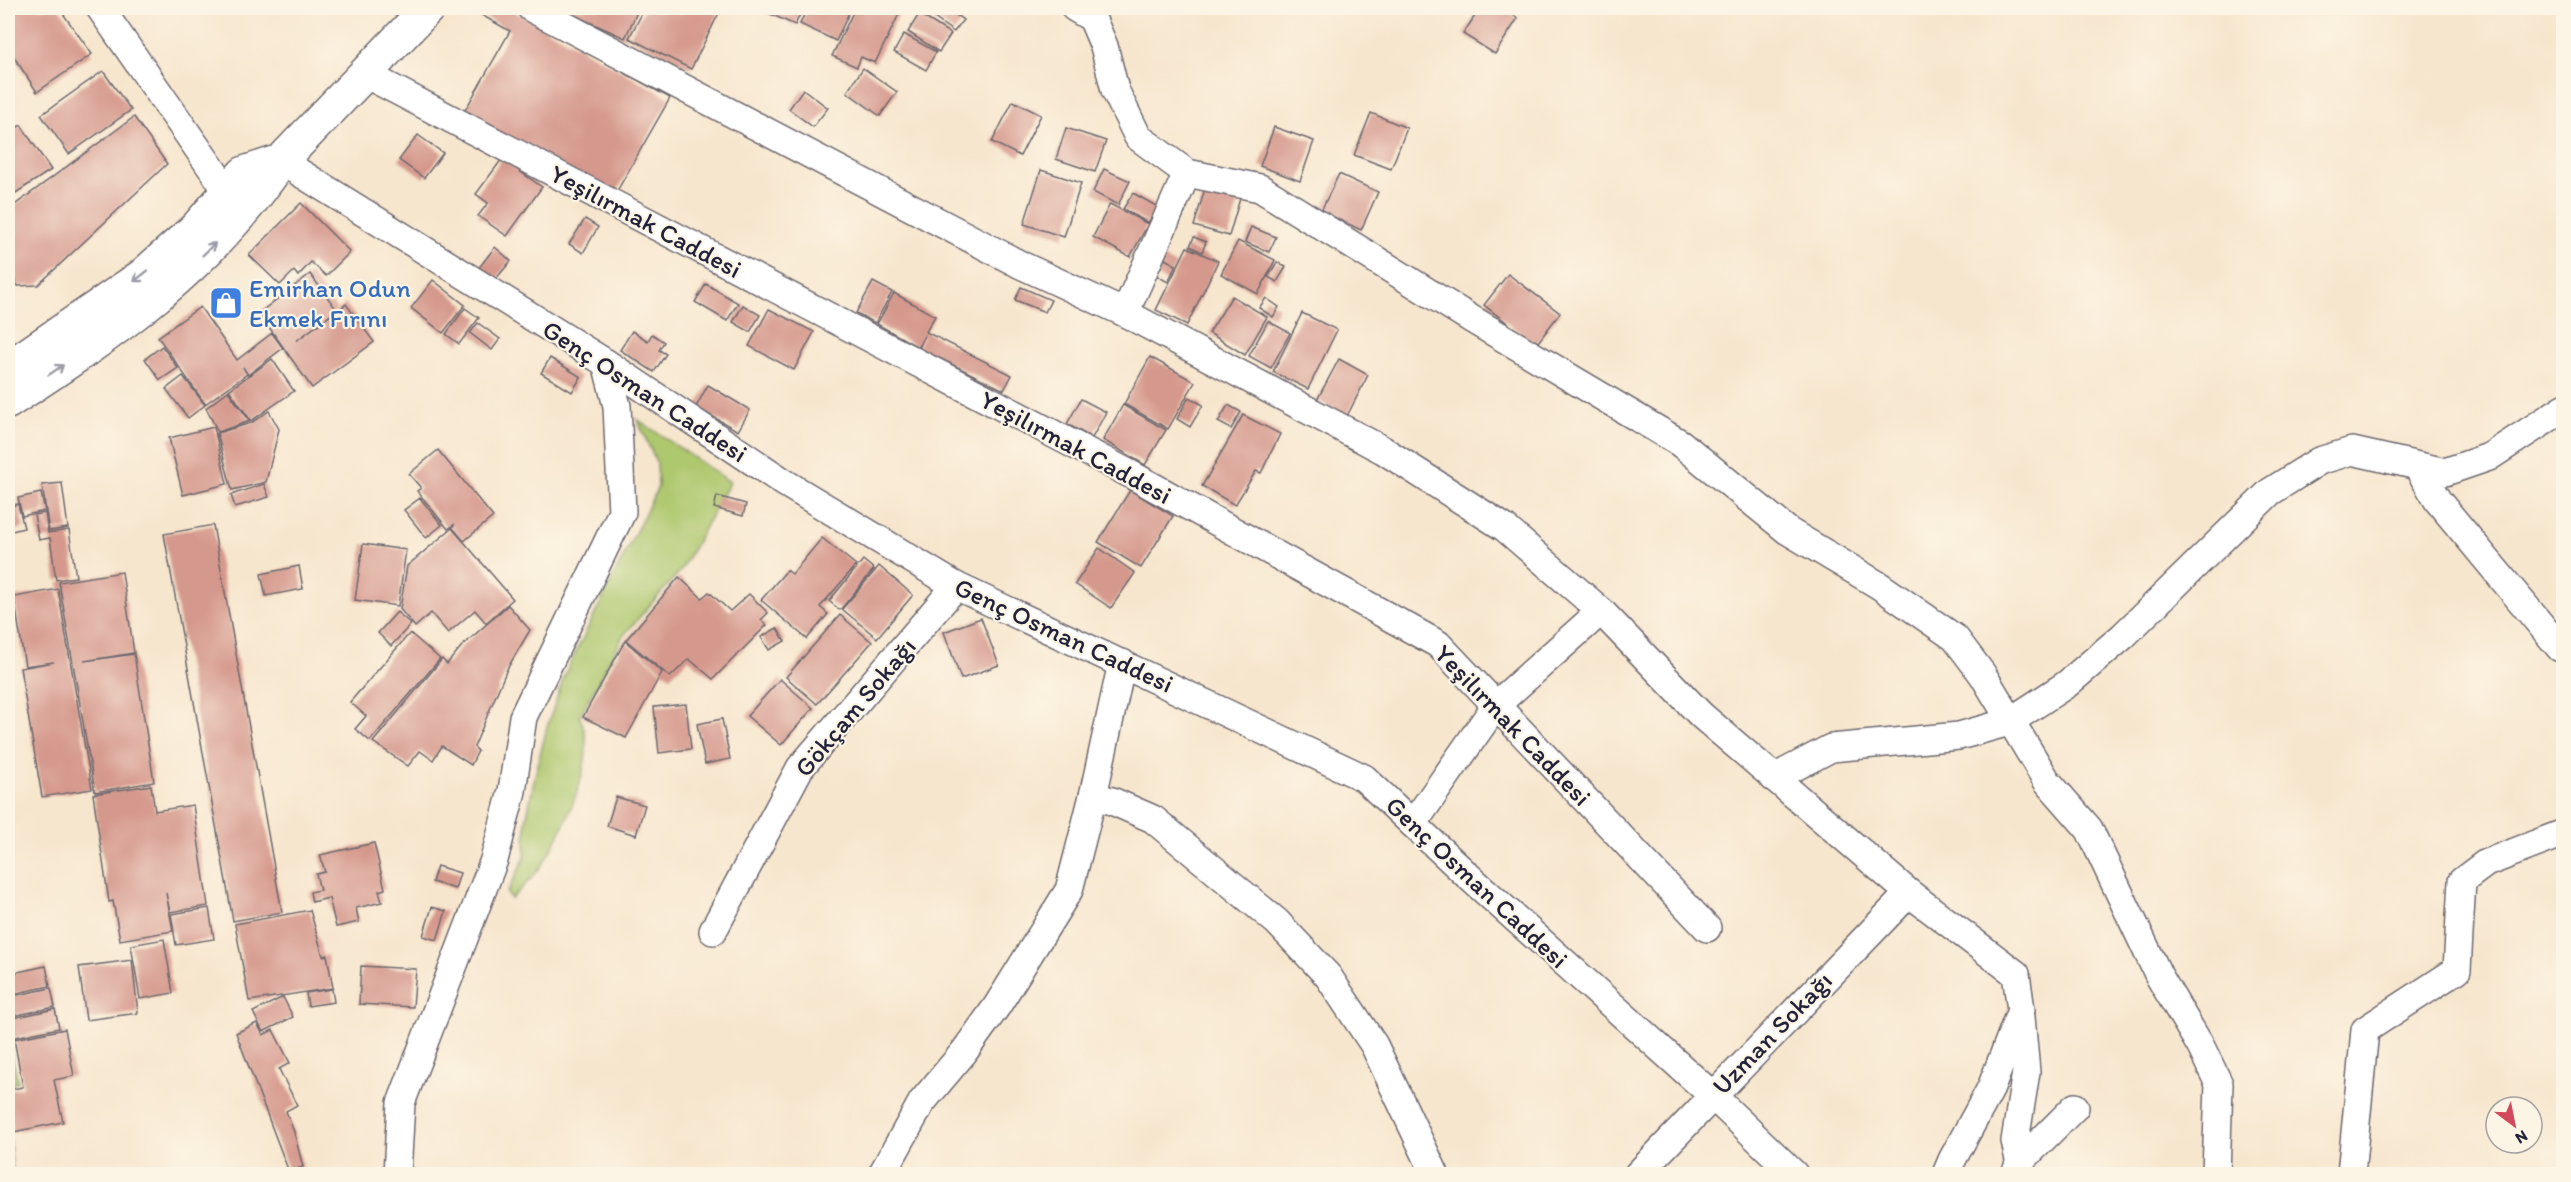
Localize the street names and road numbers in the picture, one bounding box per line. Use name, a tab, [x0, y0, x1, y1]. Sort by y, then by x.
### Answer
street label: Yeşilırmak Caddesi	[545, 157, 747, 285]
street label: Genç Osman Caddesi	[537, 313, 753, 469]
street label: Yeşilırmak Caddesi	[975, 383, 1177, 511]
street label: Genç Osman Caddesi	[949, 570, 1179, 700]
street label: Gökçam Sokağı	[787, 631, 923, 783]
street label: Yeşilırmak Caddesi	[1428, 638, 1598, 812]
street label: Genç Osman Caddesi	[1379, 789, 1575, 975]
street label: Uzman Sokağı	[1705, 965, 1839, 1101]

